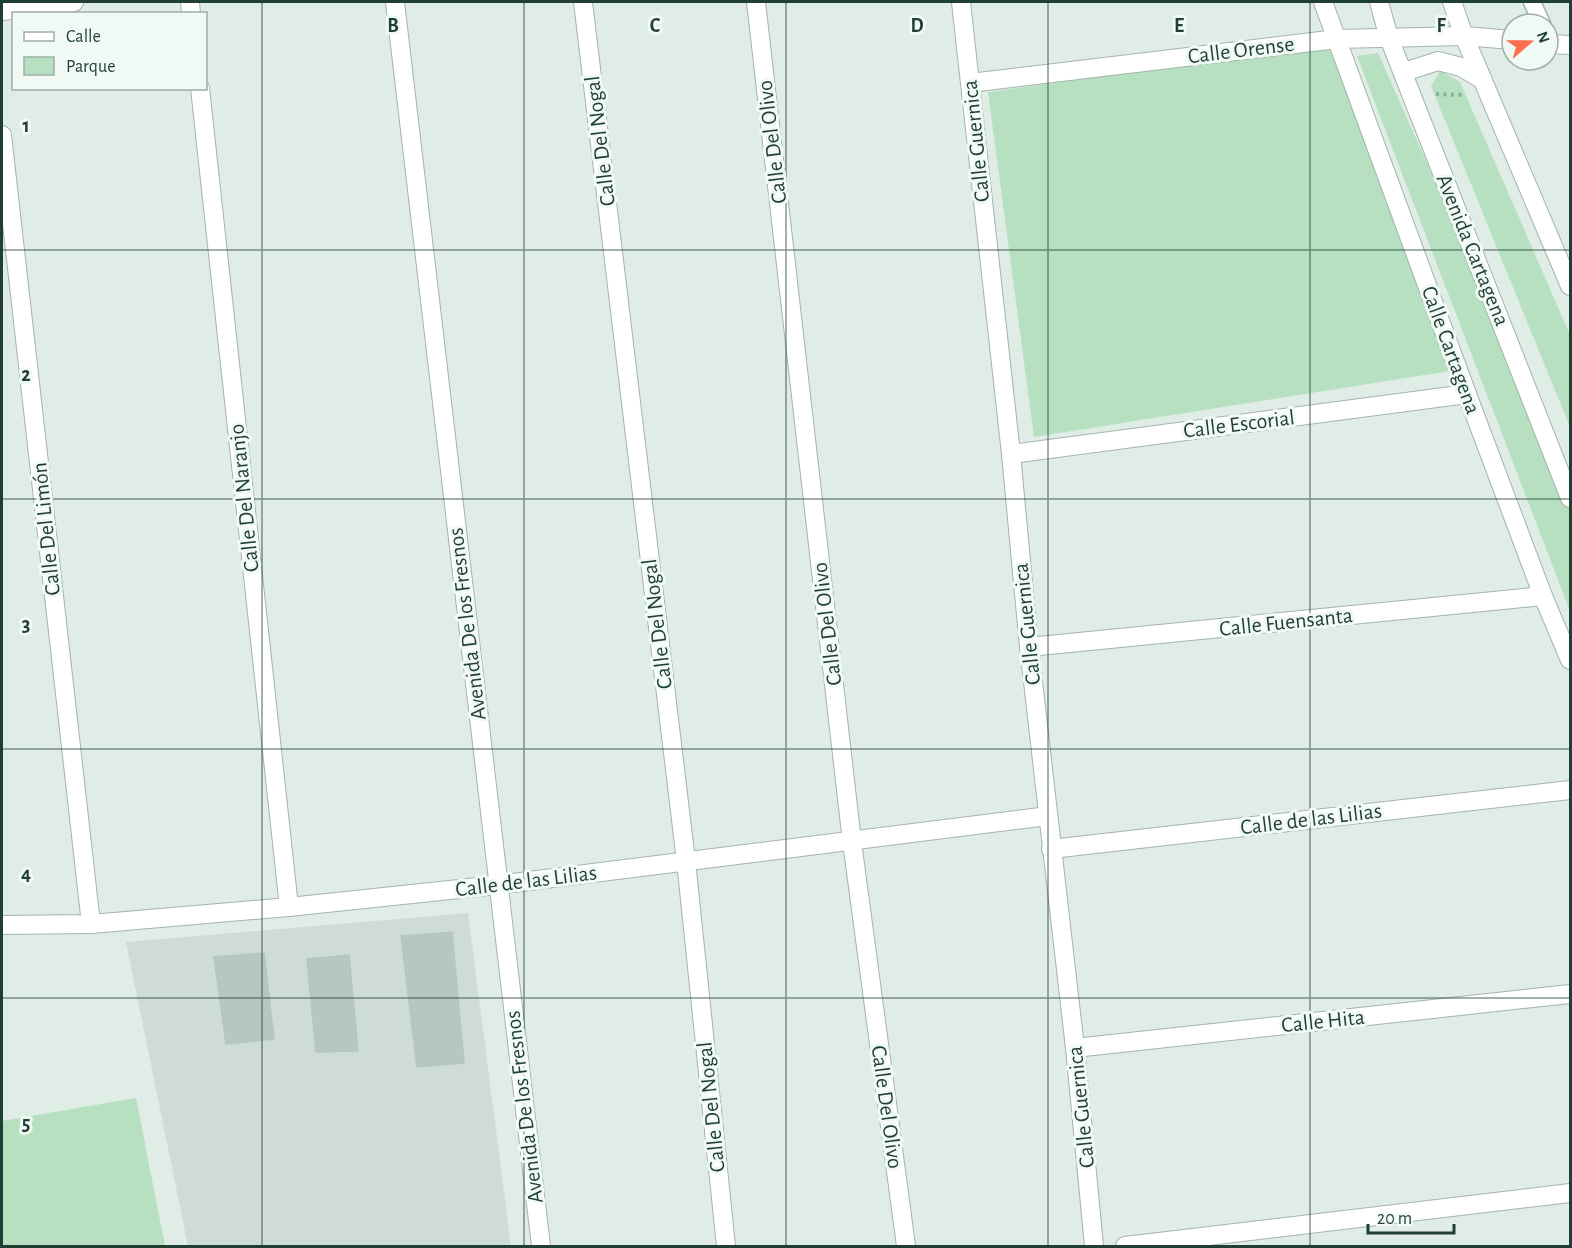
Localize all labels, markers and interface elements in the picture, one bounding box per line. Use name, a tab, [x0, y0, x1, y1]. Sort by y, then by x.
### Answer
legend	[12, 12, 207, 90]
north arrow	[1500, 12, 1560, 72]
text: B	[387, 16, 399, 36]
text: C	[650, 16, 661, 36]
text: D	[910, 16, 924, 36]
text: E	[1174, 16, 1184, 36]
text: F	[1436, 16, 1446, 36]
text: Calle	[66, 28, 101, 46]
text: N	[1534, 29, 1553, 45]
street label: Calle Orense	[1187, 33, 1295, 67]
text: Parque	[66, 58, 115, 76]
street label: Calle Del Nogal	[581, 75, 619, 207]
street label: Calle Del Olivo	[754, 79, 790, 205]
street label: Calle Guernica	[959, 79, 993, 203]
text: 1	[22, 116, 30, 136]
street label: Avenida Cartagena	[1433, 171, 1513, 329]
street label: Calle Cartagena	[1418, 283, 1484, 417]
text: 2	[21, 365, 31, 385]
street label: Calle Escorial	[1182, 406, 1296, 442]
street label: Calle Del Naranjo	[225, 423, 263, 573]
street label: Calle Del Limón	[28, 461, 64, 597]
street label: Avenida De los Fresnos	[444, 527, 490, 721]
street label: Calle Del Nogal	[638, 558, 676, 690]
street label: Calle Del Olivo	[809, 561, 845, 687]
street label: Calle Guernica	[1010, 562, 1044, 686]
street label: Calle Fuensanta	[1218, 604, 1354, 640]
text: 3	[22, 615, 30, 635]
street label: Calle de las Lilias	[1239, 799, 1383, 839]
street label: Calle de las Lilias	[454, 861, 598, 901]
text: 4	[21, 864, 31, 884]
street label: Calle Hita	[1280, 1006, 1366, 1036]
street label: Avenida De los Fresnos	[501, 1010, 547, 1204]
street label: Calle Del Nogal	[693, 1041, 729, 1173]
street label: Calle Del Olivo	[867, 1044, 907, 1170]
street label: Calle Guernica	[1064, 1045, 1098, 1169]
text: 5	[22, 1114, 30, 1134]
scale bar	[1368, 1197, 1454, 1235]
text: 20 m	[1377, 1210, 1412, 1228]

